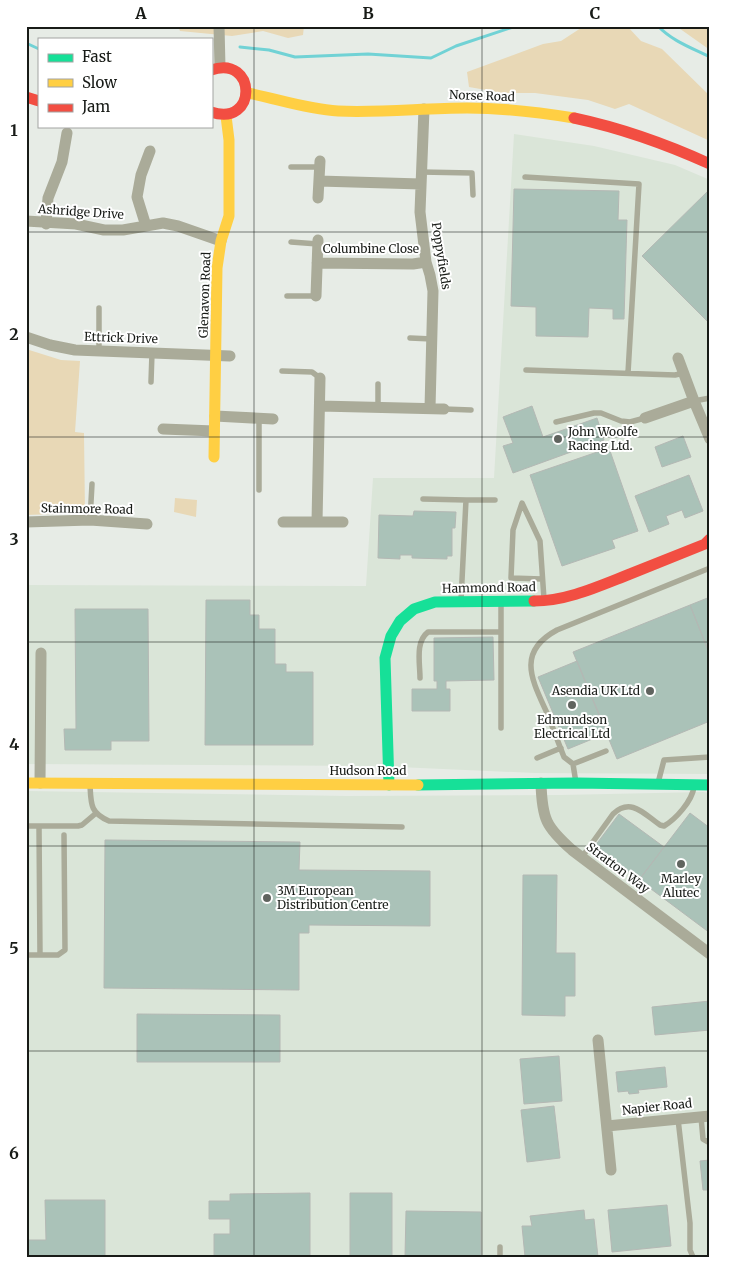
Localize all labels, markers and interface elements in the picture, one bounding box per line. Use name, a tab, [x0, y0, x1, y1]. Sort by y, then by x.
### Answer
text: A	[134, 3, 147, 23]
text: B	[362, 3, 374, 23]
text: C	[590, 3, 600, 23]
legend	[38, 38, 212, 128]
text: Fast	[82, 47, 112, 66]
text: Slow	[82, 73, 117, 92]
street label: Norse Road	[449, 87, 515, 104]
text: Jam	[81, 97, 110, 116]
text: 1	[10, 120, 18, 140]
street label: Ashridge Drive	[37, 201, 124, 222]
street label: Poppyfields	[429, 221, 454, 291]
street label: Columbine Close	[323, 241, 419, 256]
street label: Glenavon Road	[195, 252, 214, 338]
text: 2	[9, 324, 19, 344]
street label: Ettrick Drive	[84, 329, 158, 346]
place label: John Woolfe Racing Ltd.	[567, 424, 638, 453]
marker: John Woolfe Racing Ltd.	[552, 433, 564, 445]
street label: Stainmore Road	[41, 500, 133, 517]
text: 3	[9, 529, 19, 549]
street label: Hammond Road	[442, 579, 536, 596]
place label: Asendia UK Ltd	[551, 683, 640, 698]
marker: Asendia UK Ltd	[644, 685, 656, 697]
marker: Edmundson Electrical Ltd	[566, 699, 578, 711]
place label: Edmundson Electrical Ltd	[534, 712, 610, 741]
text: 4	[9, 734, 19, 754]
street label: Hudson Road	[330, 763, 406, 778]
street label: Stratton Way	[584, 839, 653, 896]
marker: Marley Alutec	[675, 858, 687, 870]
place label: Marley Alutec	[661, 871, 701, 900]
place label: 3M European Distribution Centre	[277, 883, 389, 912]
marker: 3M European Distribution Centre	[261, 892, 273, 904]
text: 5	[9, 938, 19, 958]
street label: Napier Road	[621, 1095, 693, 1118]
text: 6	[9, 1143, 19, 1163]

